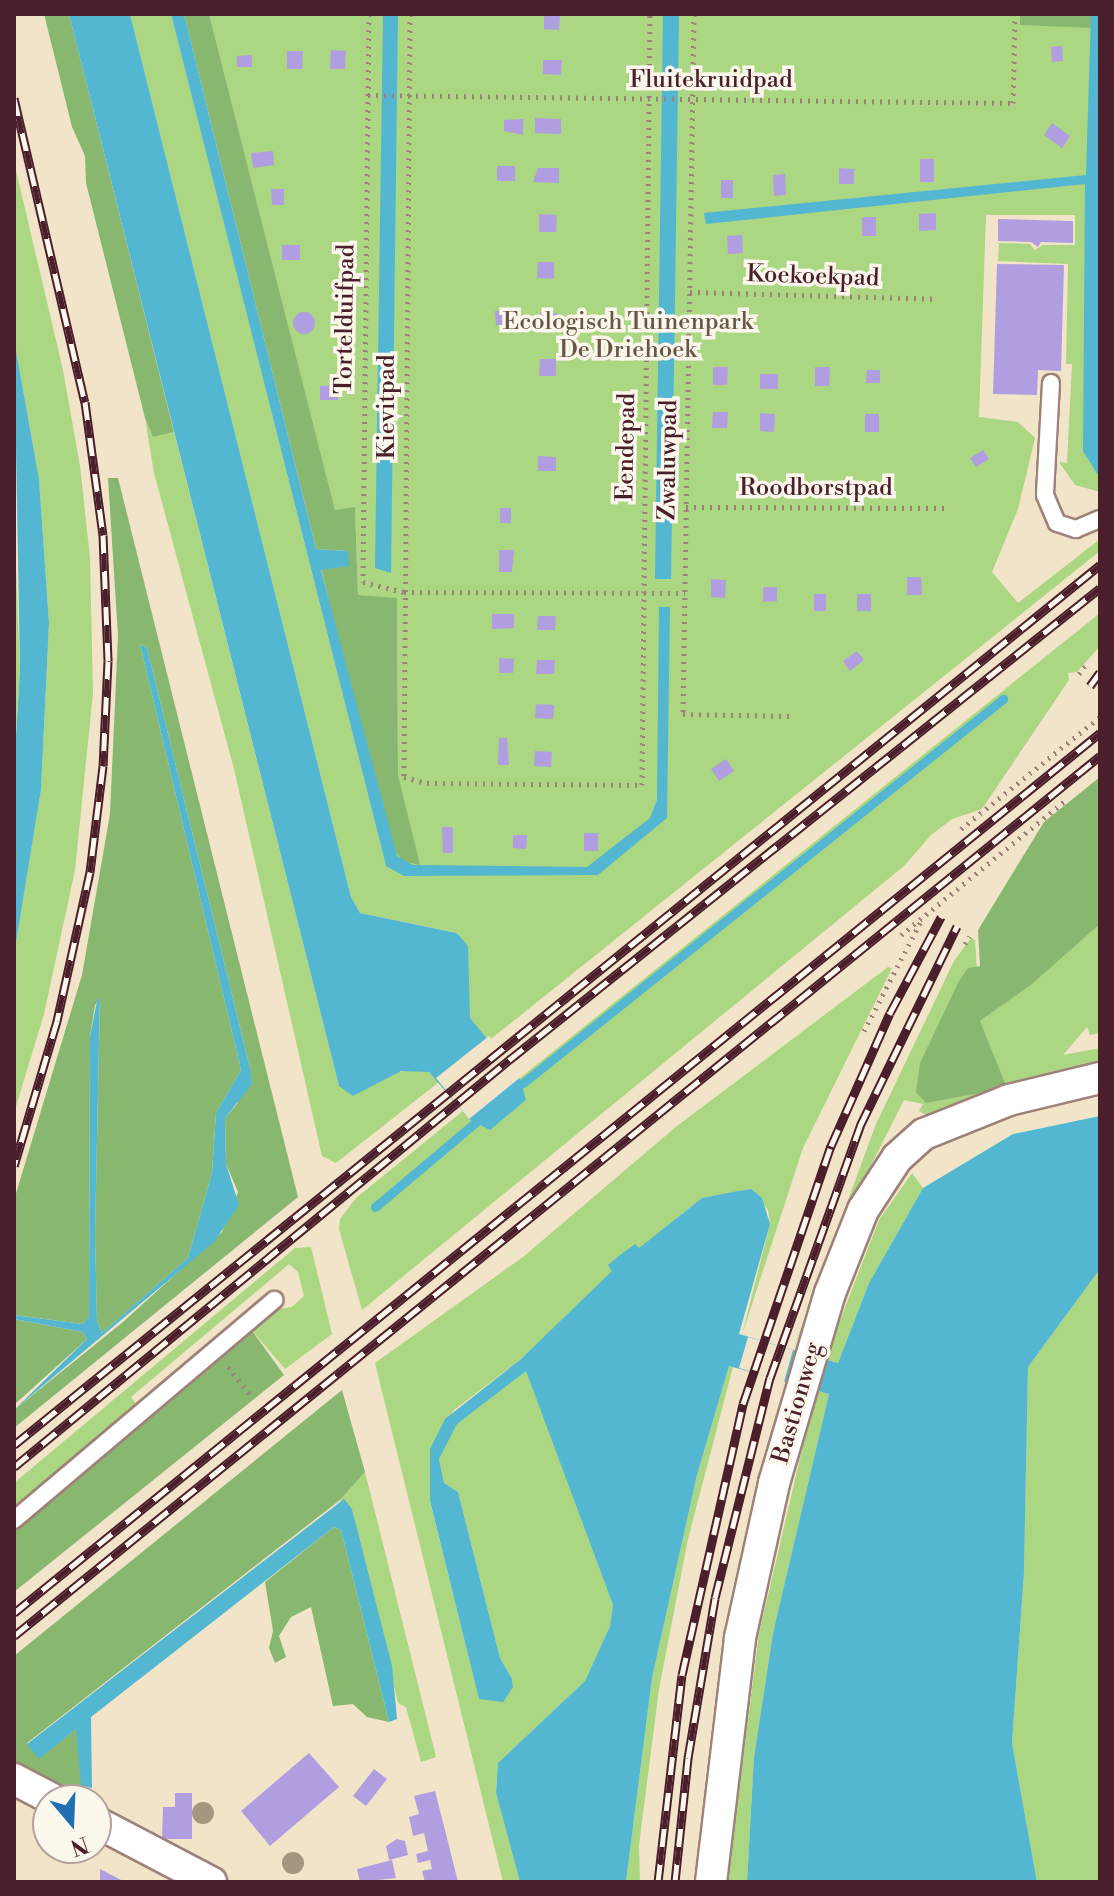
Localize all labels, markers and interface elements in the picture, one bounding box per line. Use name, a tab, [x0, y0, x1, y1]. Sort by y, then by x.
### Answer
street label: Fluitekruidpad	[629, 67, 793, 95]
street label: Tortelduifpad	[330, 244, 362, 394]
street label: Koekoekpad	[746, 260, 880, 294]
park label: Ecologisch Tuinenpark De Driehoek	[503, 309, 753, 365]
street label: Kievitpad	[374, 354, 402, 460]
street label: Eendepad	[612, 393, 642, 501]
street label: Zwaluwpad	[654, 399, 684, 521]
street label: Roodborstpad	[739, 475, 893, 503]
street label: Bastionweg	[767, 1339, 829, 1467]
north arrow	[32, 1784, 112, 1864]
text: N	[67, 1830, 92, 1861]

